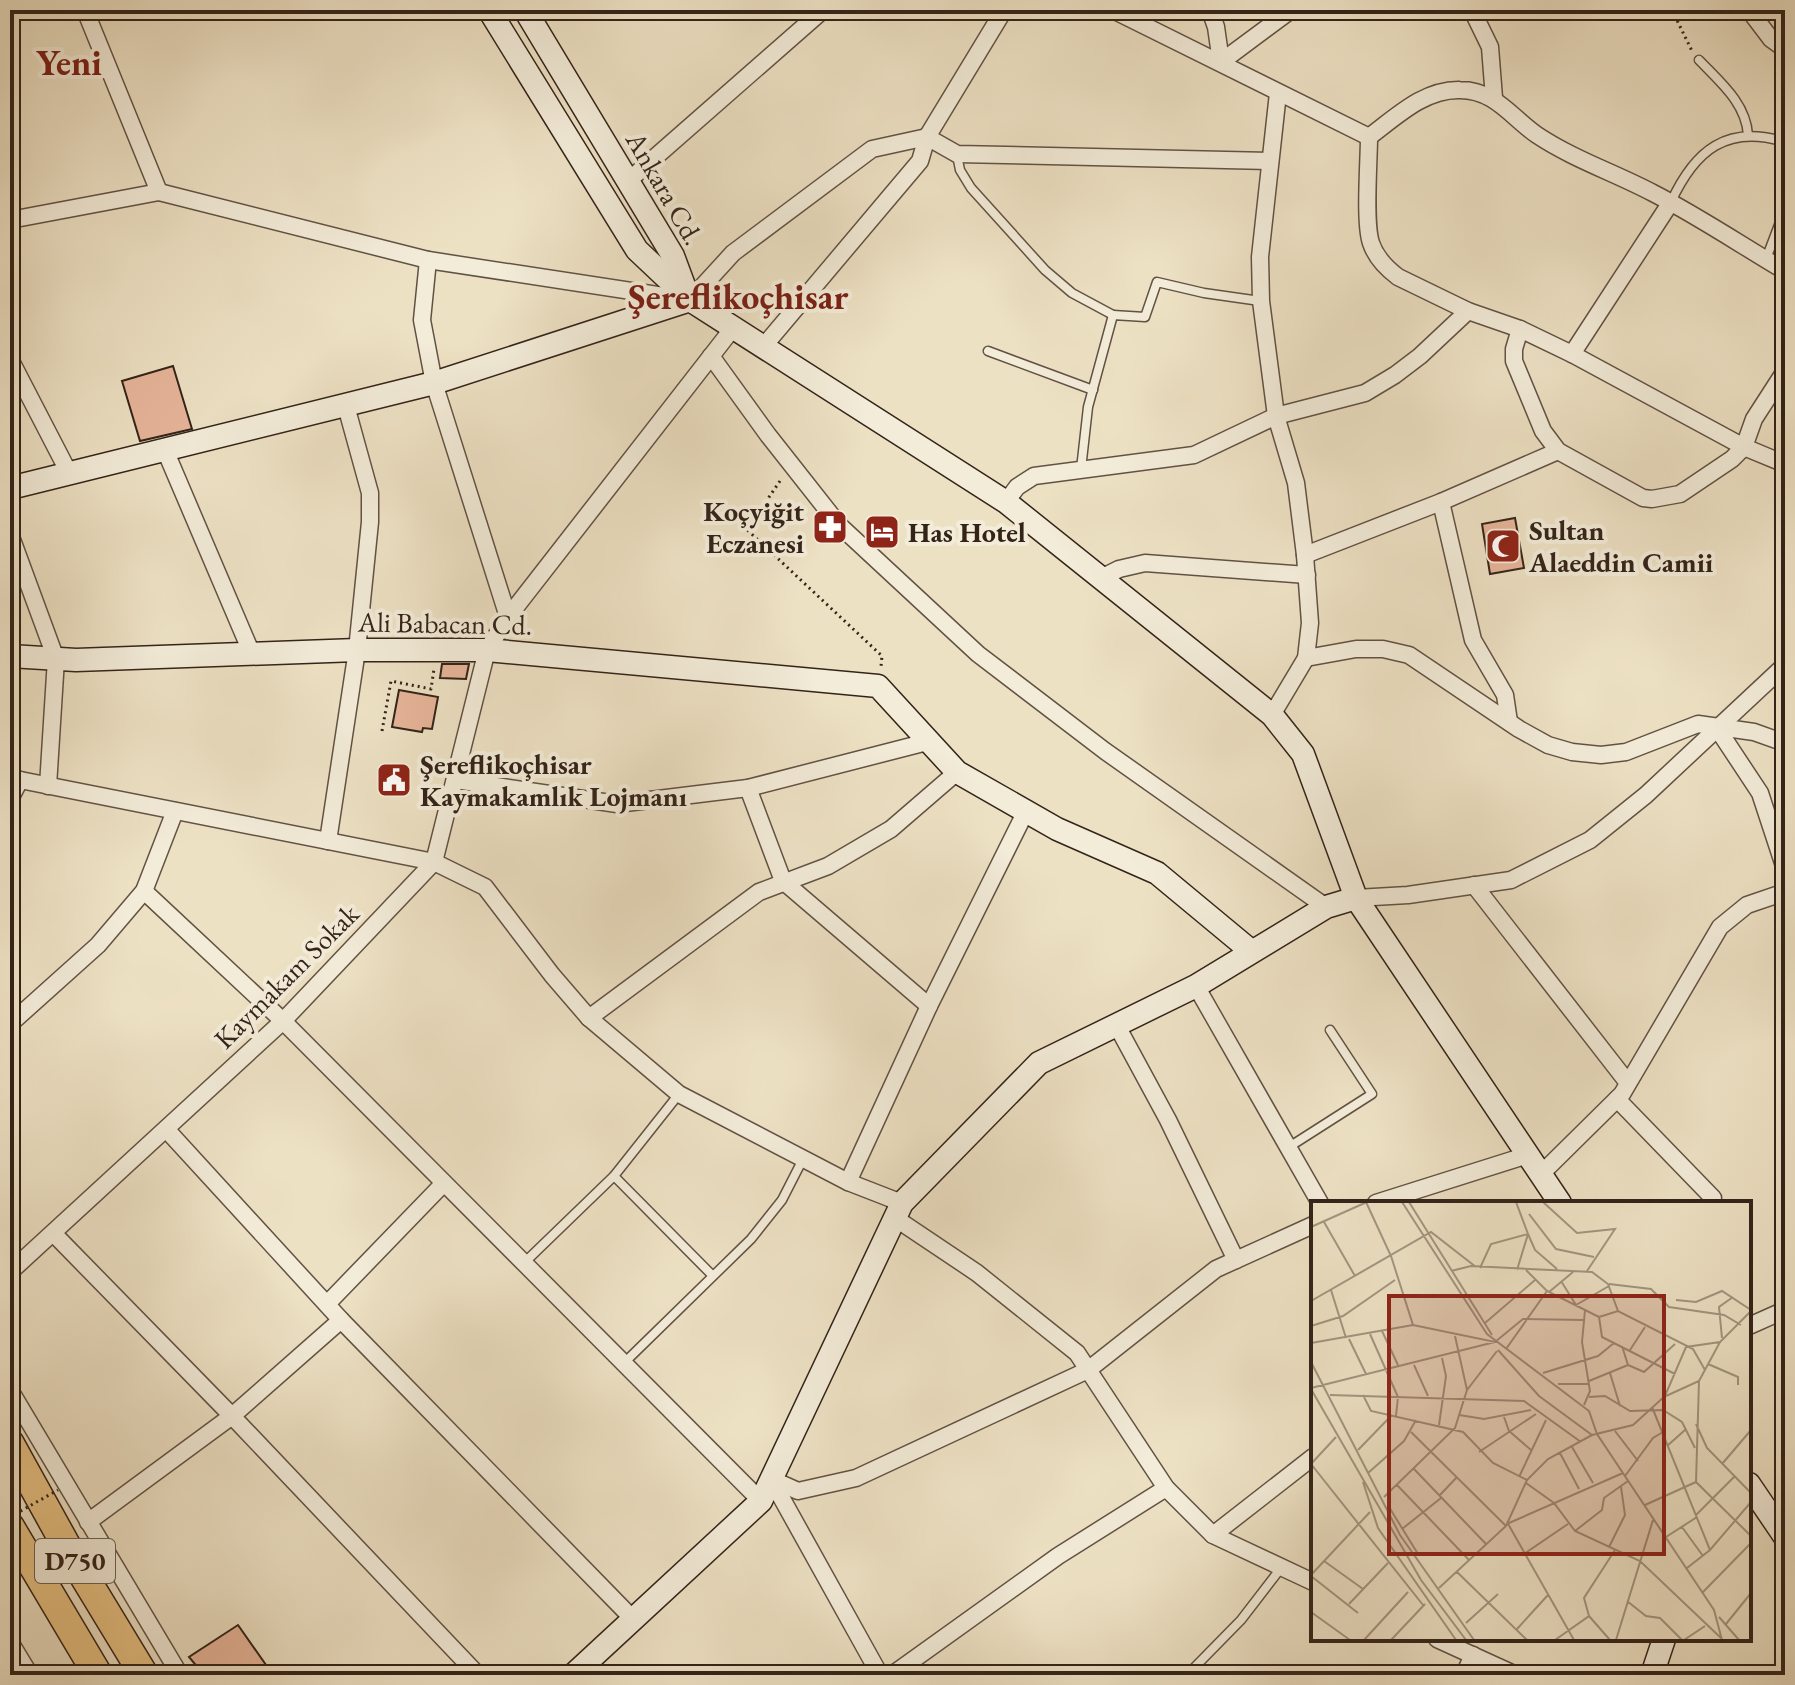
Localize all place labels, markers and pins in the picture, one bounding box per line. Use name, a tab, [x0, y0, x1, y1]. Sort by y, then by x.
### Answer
place label: Koçyiğit Eczanesi	[703, 493, 804, 561]
pharmacy icon: Koçyiğit Eczanesi	[811, 508, 849, 546]
place label: Sultan Alaeddin Camii	[1528, 512, 1713, 580]
hotel icon: Has Hotel	[863, 513, 901, 551]
place label: Has Hotel	[908, 514, 1026, 550]
mosque icon: Sultan Alaeddin Camii	[1484, 527, 1522, 565]
place label: Şereflikoçhisar Kaymakamlık Lojmanı	[420, 746, 687, 814]
public building icon: Şereflikoçhisar Kaymakamlık Lojmanı	[375, 761, 413, 799]

